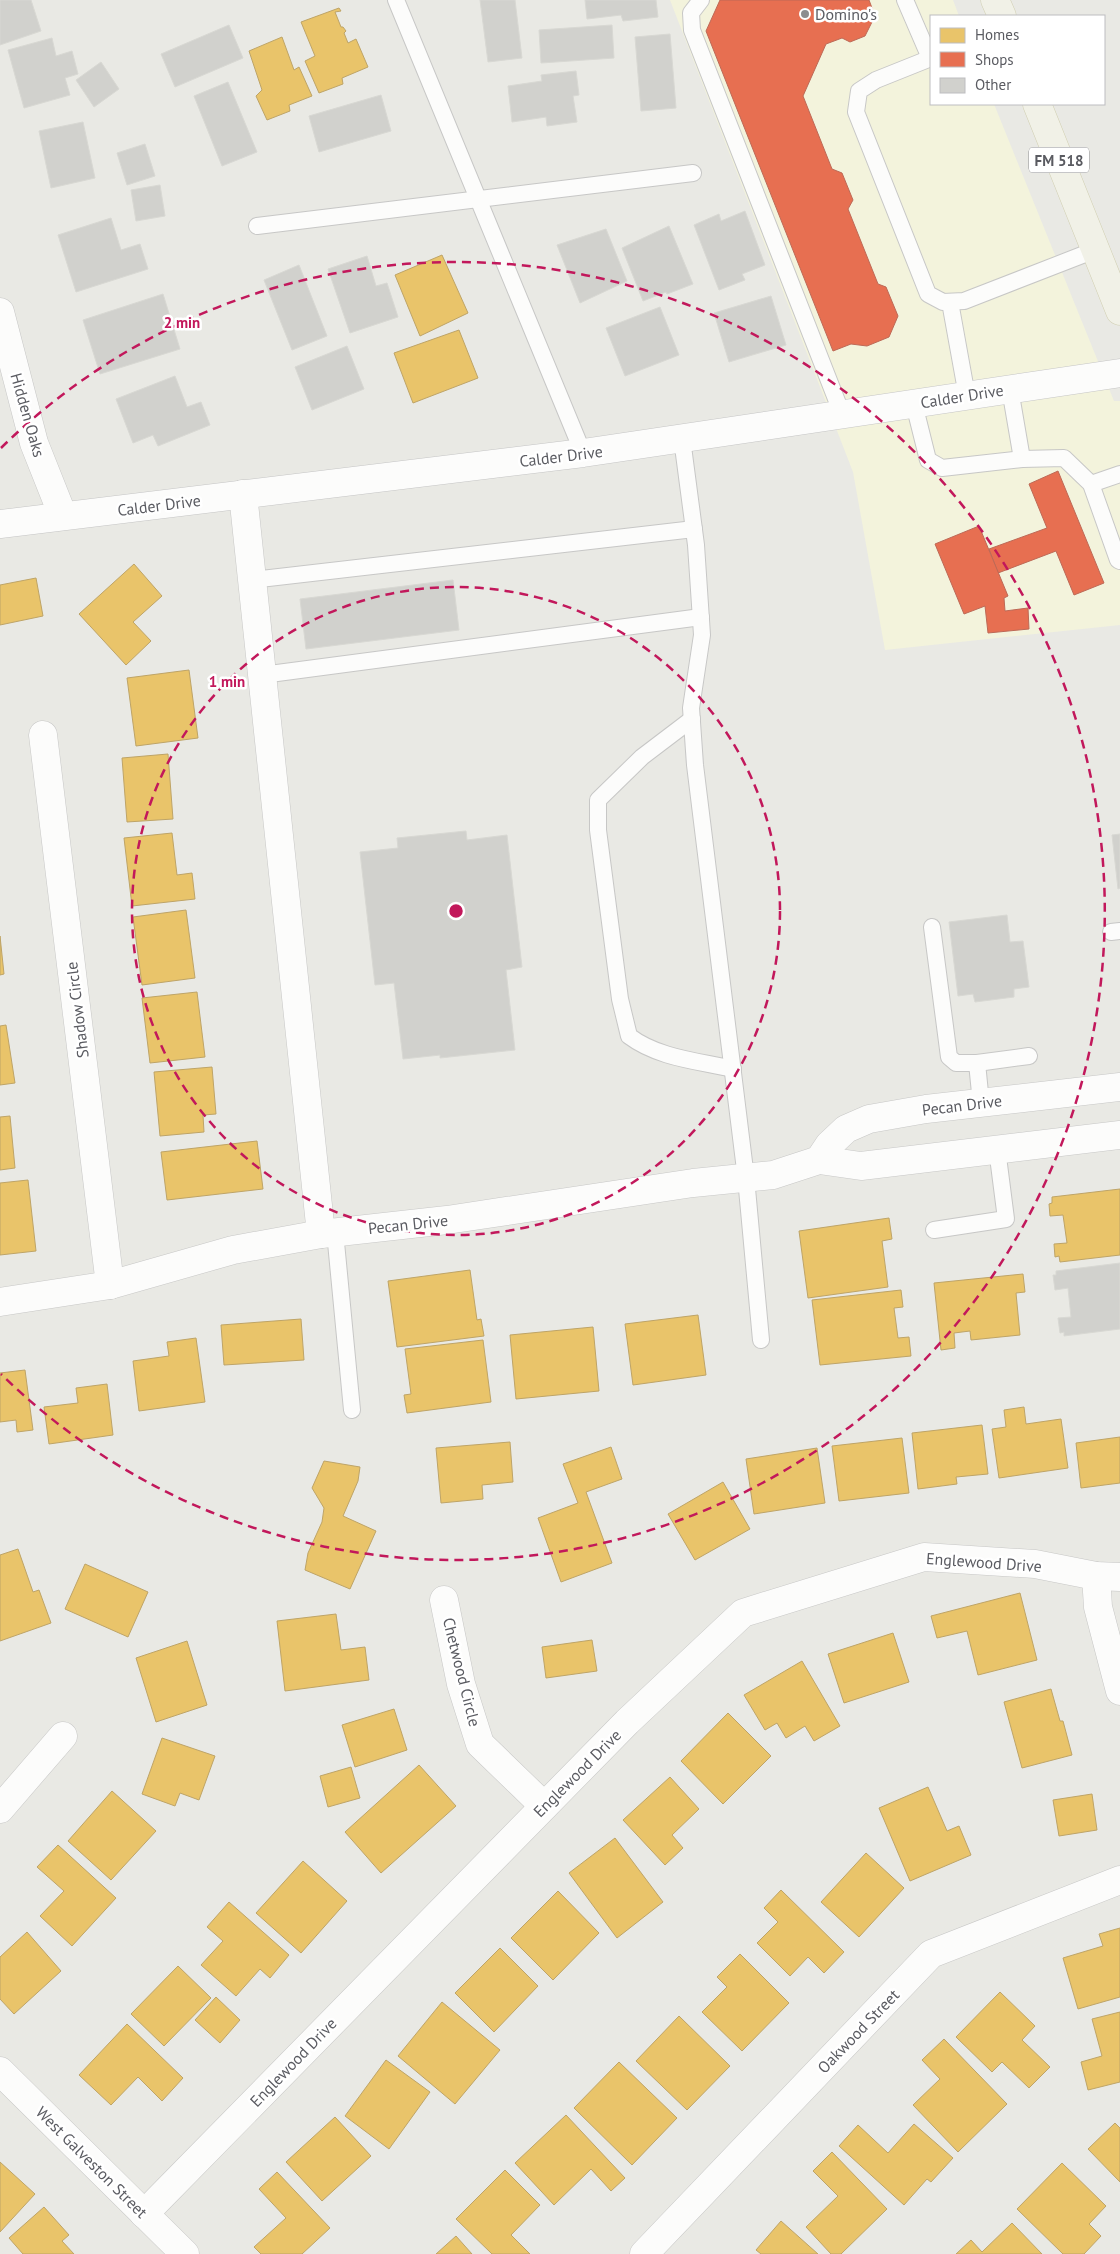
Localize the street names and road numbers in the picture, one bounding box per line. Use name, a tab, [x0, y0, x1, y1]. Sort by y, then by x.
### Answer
road number: FM 518	[1029, 148, 1089, 172]
street label: Hidden Oaks	[6, 371, 50, 460]
street label: Calder Drive	[919, 380, 1005, 412]
street label: Calder Drive	[518, 441, 604, 471]
street label: Calder Drive	[116, 490, 202, 520]
street label: Shadow Circle	[61, 961, 93, 1059]
street label: Pecan Drive	[921, 1090, 1003, 1120]
street label: Pecan Drive	[367, 1210, 449, 1238]
street label: Englewood Drive	[925, 1548, 1043, 1576]
street label: Chetwood Circle	[439, 1615, 485, 1729]
street label: Englewood Drive	[529, 1725, 625, 1821]
street label: Oakwood Street	[813, 1984, 903, 2077]
street label: Englewood Drive	[246, 2013, 340, 2111]
street label: West Galveston Street	[32, 2102, 152, 2222]

